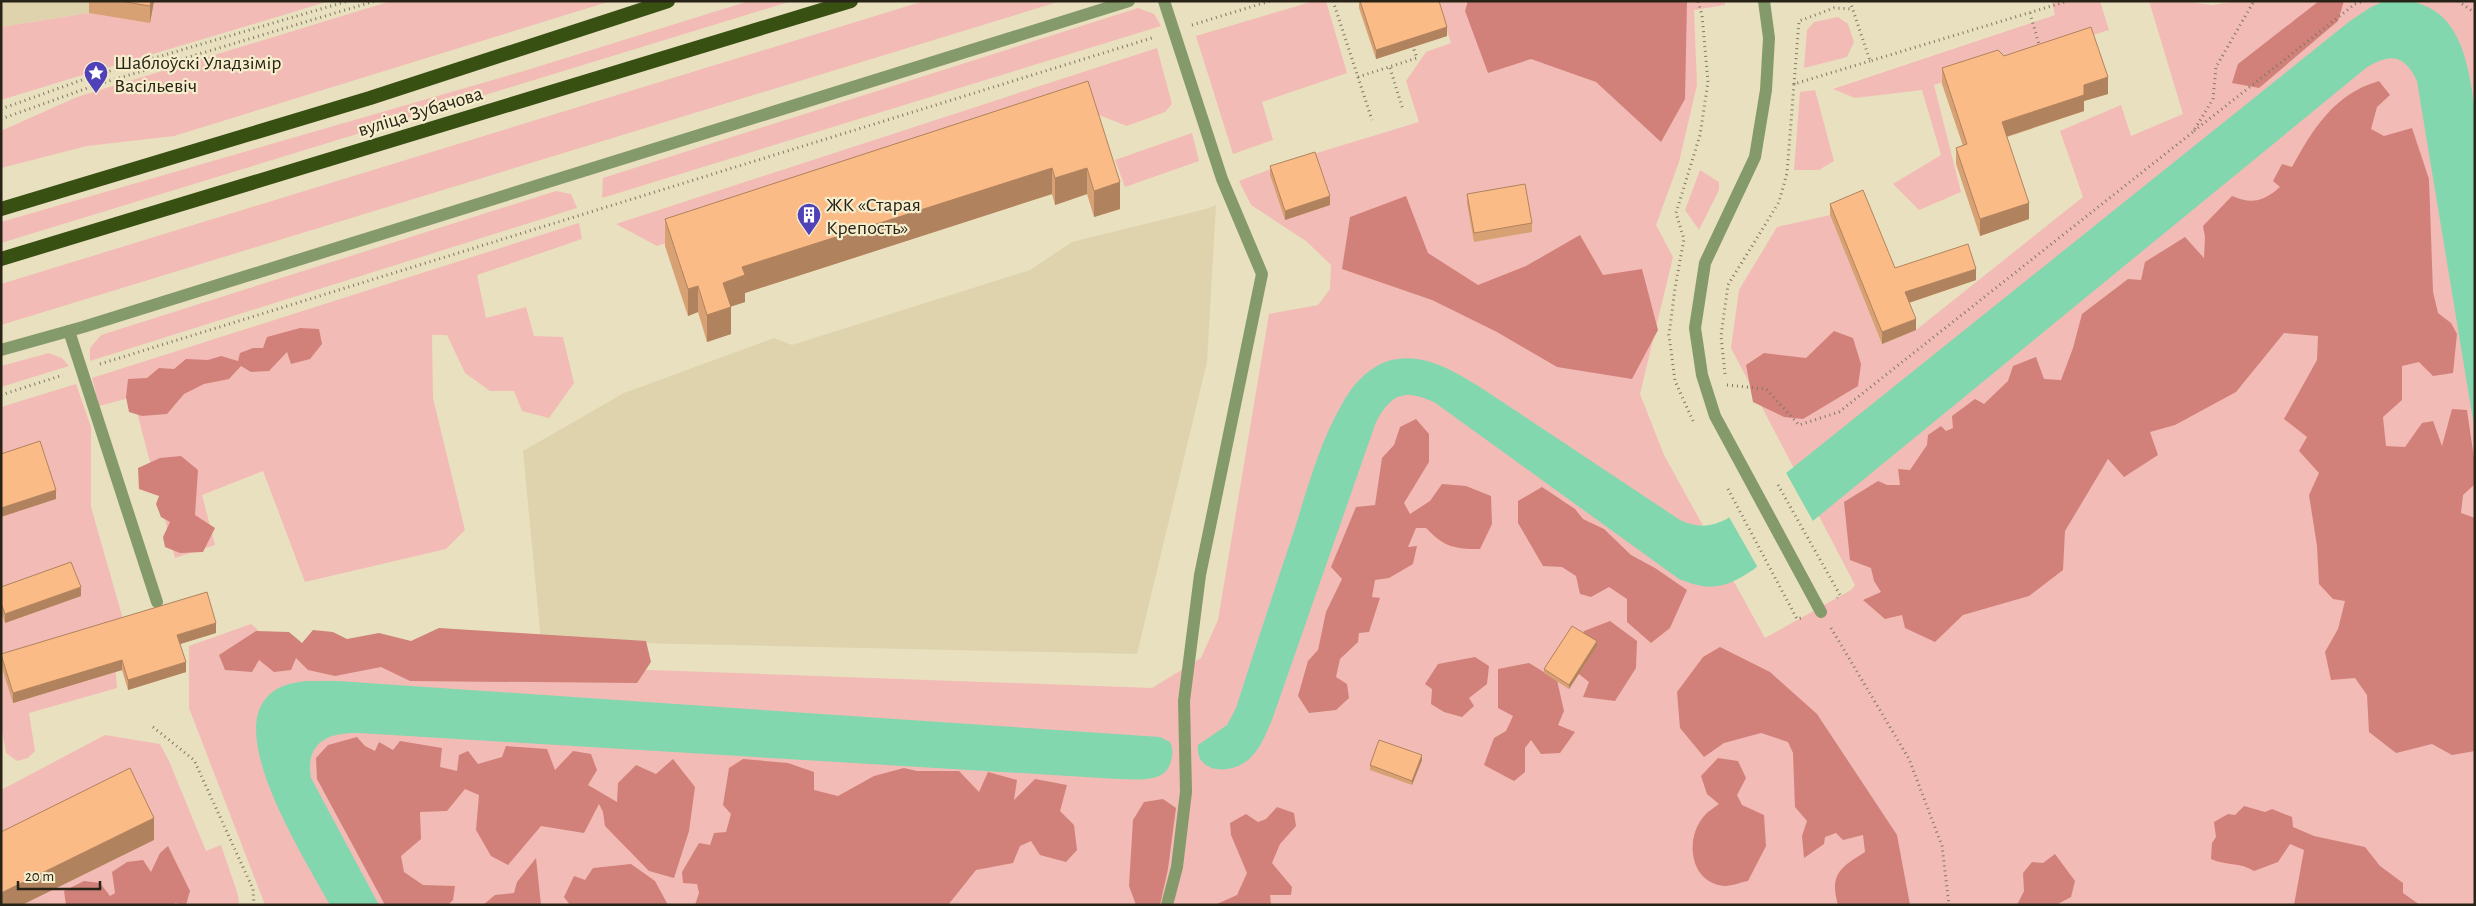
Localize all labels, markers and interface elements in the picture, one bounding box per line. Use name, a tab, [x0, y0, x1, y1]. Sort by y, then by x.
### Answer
place label: Шаблоўскі Уладзімір Васільевіч	[114, 53, 281, 96]
place icon: Шаблоўскі Уладзімір Васільевіч	[83, 60, 109, 94]
street label: вуліца Зубачова	[355, 83, 485, 140]
place label: ЖК «Старая Крепость»	[826, 195, 921, 238]
building icon: ЖК «Старая Крепость»	[796, 202, 822, 236]
scale bar	[18, 858, 100, 890]
text: 20 m	[25, 869, 54, 884]

